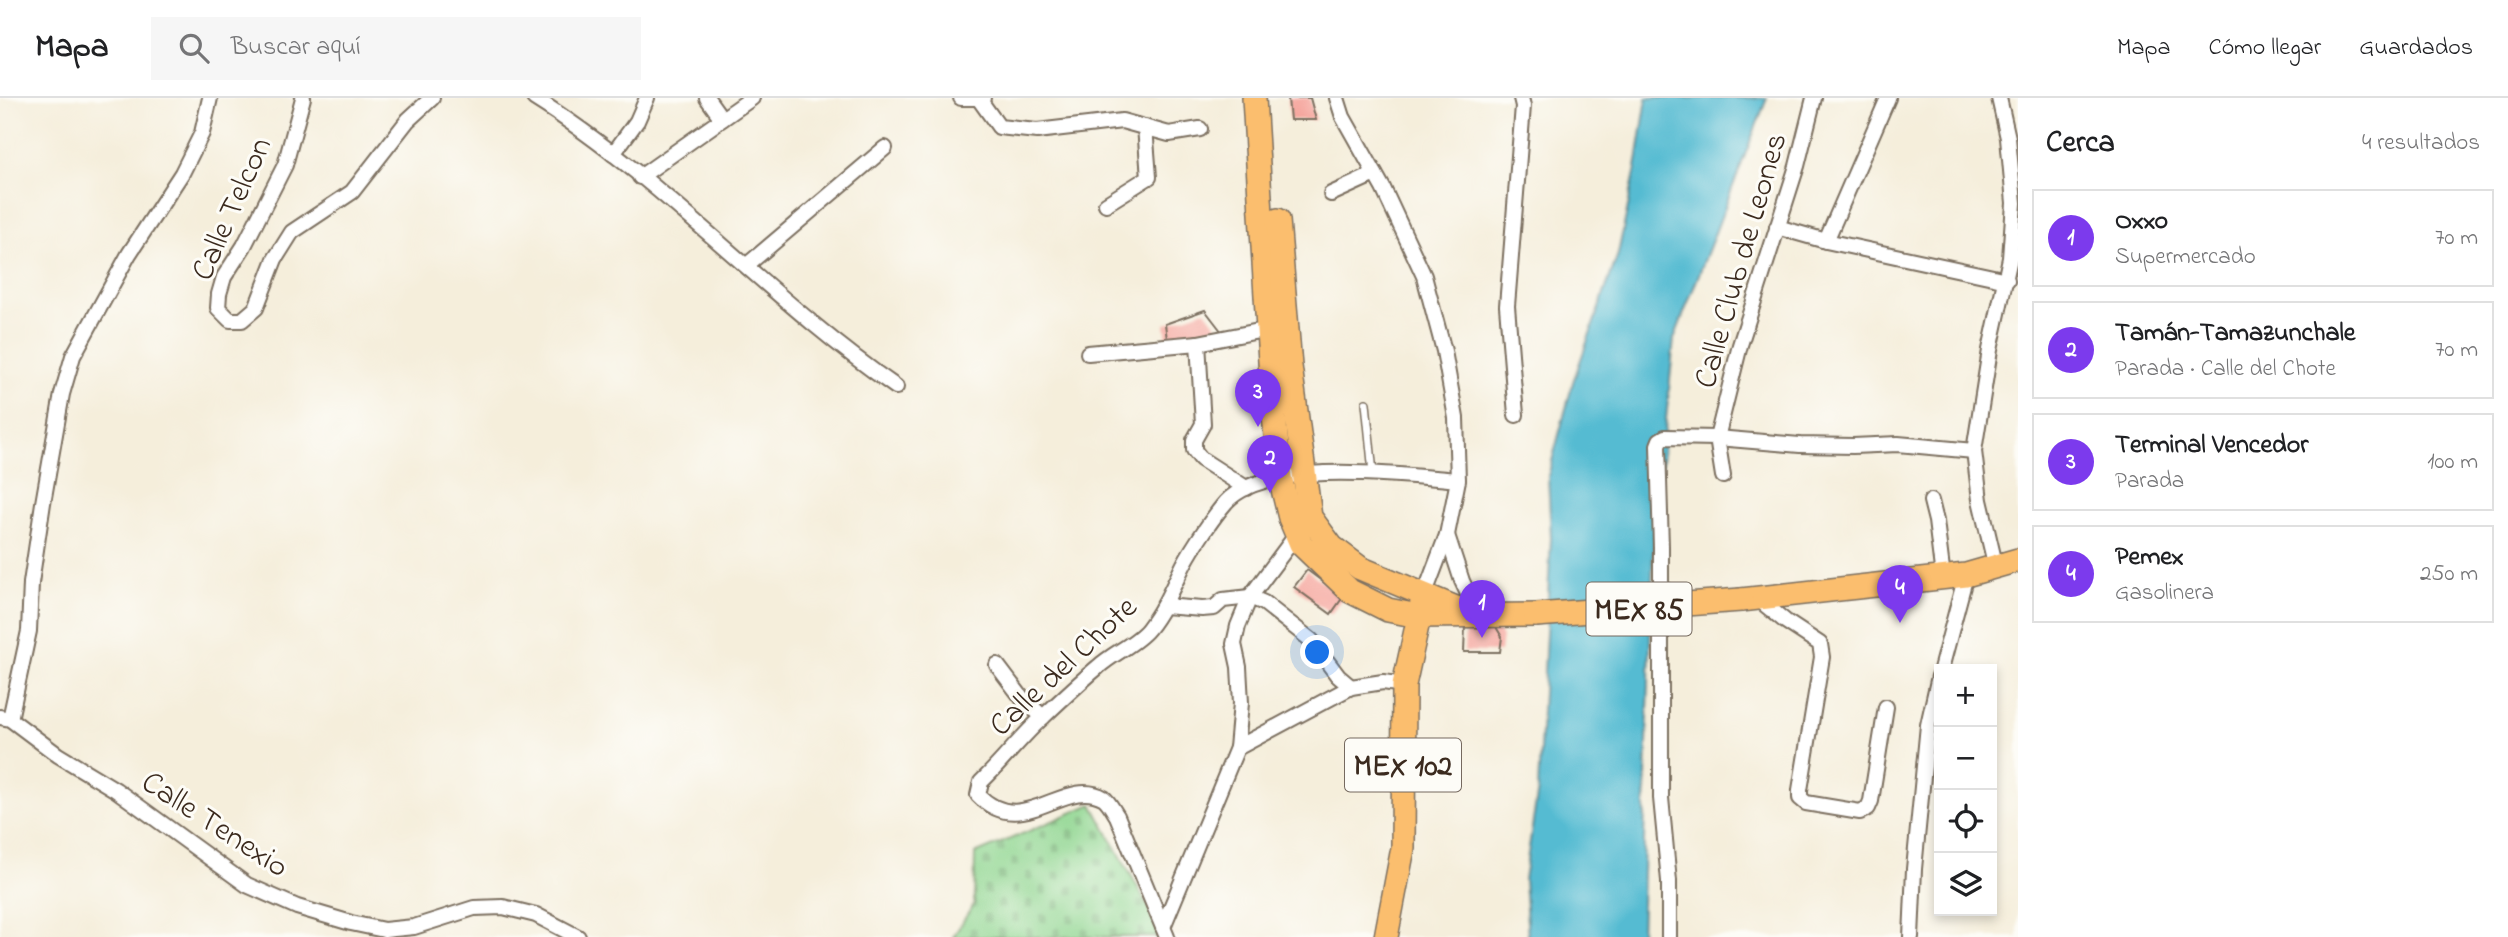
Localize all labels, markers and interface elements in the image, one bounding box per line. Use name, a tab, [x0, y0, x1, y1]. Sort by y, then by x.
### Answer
search box	[151, 17, 641, 80]
text: Mapa	[35, 24, 109, 72]
icon: search	[175, 29, 213, 67]
text: Buscar aquí	[231, 29, 361, 67]
text: Mapa	[2117, 31, 2170, 66]
text: Cómo llegar	[2208, 31, 2321, 66]
text: Guardados	[2359, 31, 2473, 66]
text: Cerca	[2046, 122, 2115, 166]
text: 4 resultados	[2362, 127, 2480, 160]
street label: Calle Club de Leones	[1683, 128, 1801, 394]
street label: Calle Telcon	[181, 130, 286, 289]
text: Oxxo	[2115, 203, 2168, 241]
text: 1	[2067, 222, 2075, 255]
text: 70 m	[2435, 222, 2478, 255]
text: Supermercado	[2115, 241, 2256, 274]
text: Tamán-Tamazunchale	[2115, 315, 2355, 353]
text: 2	[2065, 334, 2077, 367]
text: 70 m	[2435, 334, 2478, 367]
text: Parada · Calle del Chote	[2115, 353, 2336, 386]
pin: 3	[1235, 369, 1281, 427]
text: Terminal Vencedor	[2115, 427, 2308, 465]
pin: 2	[1247, 435, 1293, 493]
text: 3	[2066, 446, 2076, 479]
text: 100 m	[2427, 446, 2478, 479]
text: Parada	[2115, 465, 2184, 498]
text: Pemex	[2115, 539, 2184, 577]
text: 4	[2066, 558, 2076, 591]
text: 250 m	[2420, 558, 2478, 591]
pin: 4	[1877, 565, 1923, 623]
text: Gasolinera	[2115, 577, 2214, 610]
pin: 1	[1459, 580, 1505, 638]
road number: MEX 85	[1586, 582, 1692, 636]
street label: Calle del Chote	[980, 586, 1150, 749]
your location	[1300, 635, 1334, 669]
map controls	[1934, 664, 1997, 916]
button: +	[1934, 664, 1997, 727]
button: −	[1934, 727, 1997, 790]
road number: MEX 102	[1345, 738, 1461, 792]
street label: Calle Tenexio	[131, 761, 297, 891]
button: locate	[1934, 790, 1997, 853]
button: layers	[1934, 853, 1997, 916]

